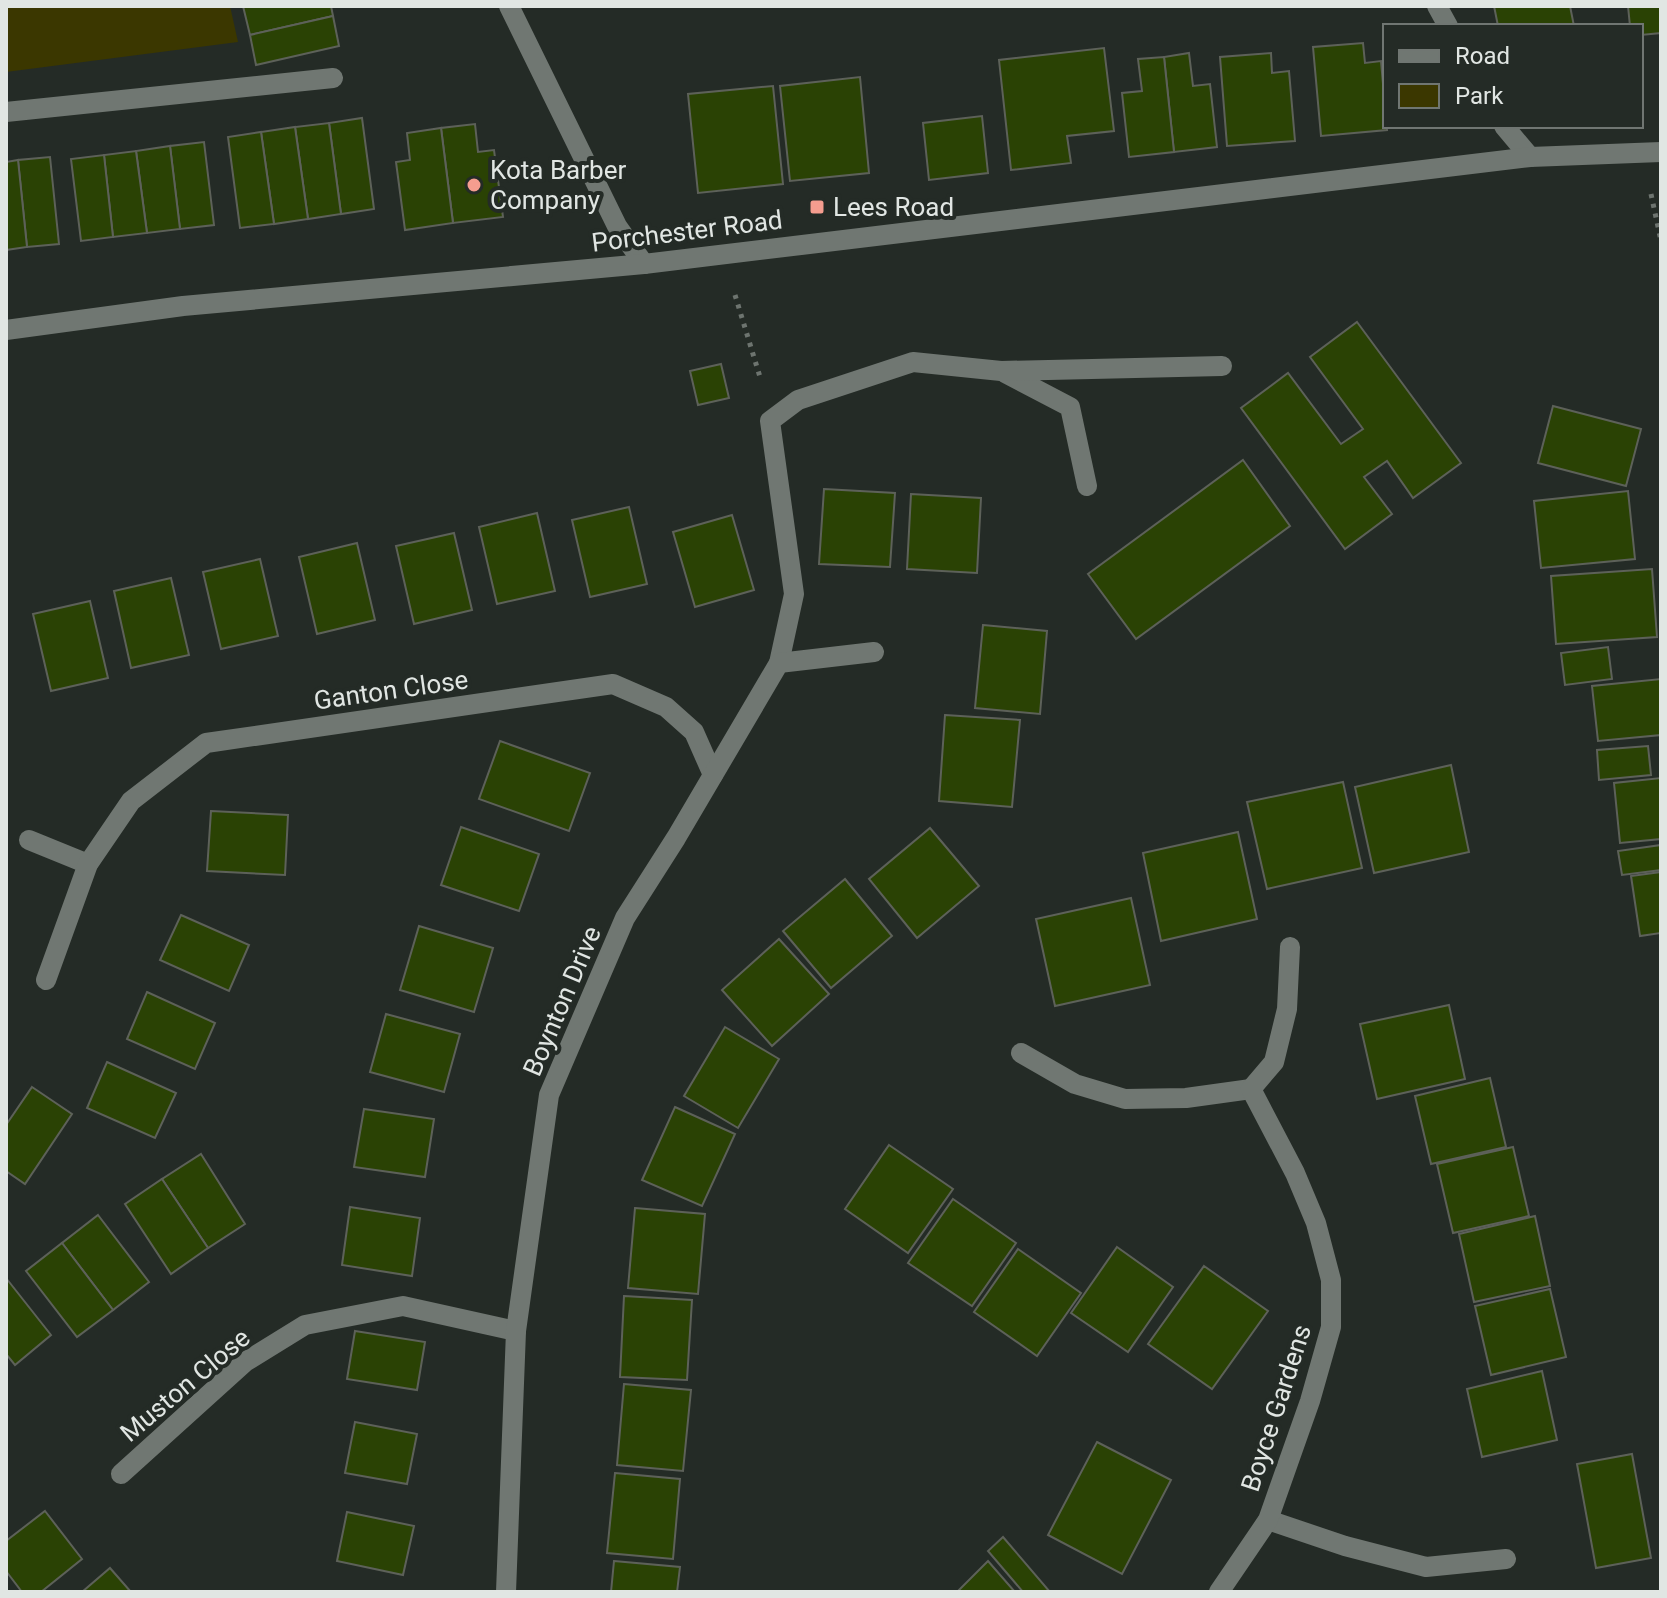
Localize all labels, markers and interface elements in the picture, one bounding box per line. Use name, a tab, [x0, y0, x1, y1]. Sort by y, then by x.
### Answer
legend	[1383, 24, 1643, 128]
text: Road	[1455, 42, 1510, 70]
text: Park	[1455, 82, 1504, 110]
place label: Kota Barber Company	[490, 155, 626, 215]
marker: Kota Barber Company	[465, 176, 483, 194]
place label: Lees Road	[833, 192, 954, 222]
marker: Lees Road	[808, 198, 826, 216]
street label: Porchester Road	[590, 204, 784, 258]
street label: Ganton Close	[312, 664, 470, 716]
street label: Boynton Drive	[517, 922, 607, 1080]
street label: Boyce Gardens	[1235, 1321, 1317, 1495]
street label: Muston Close	[114, 1322, 256, 1448]

